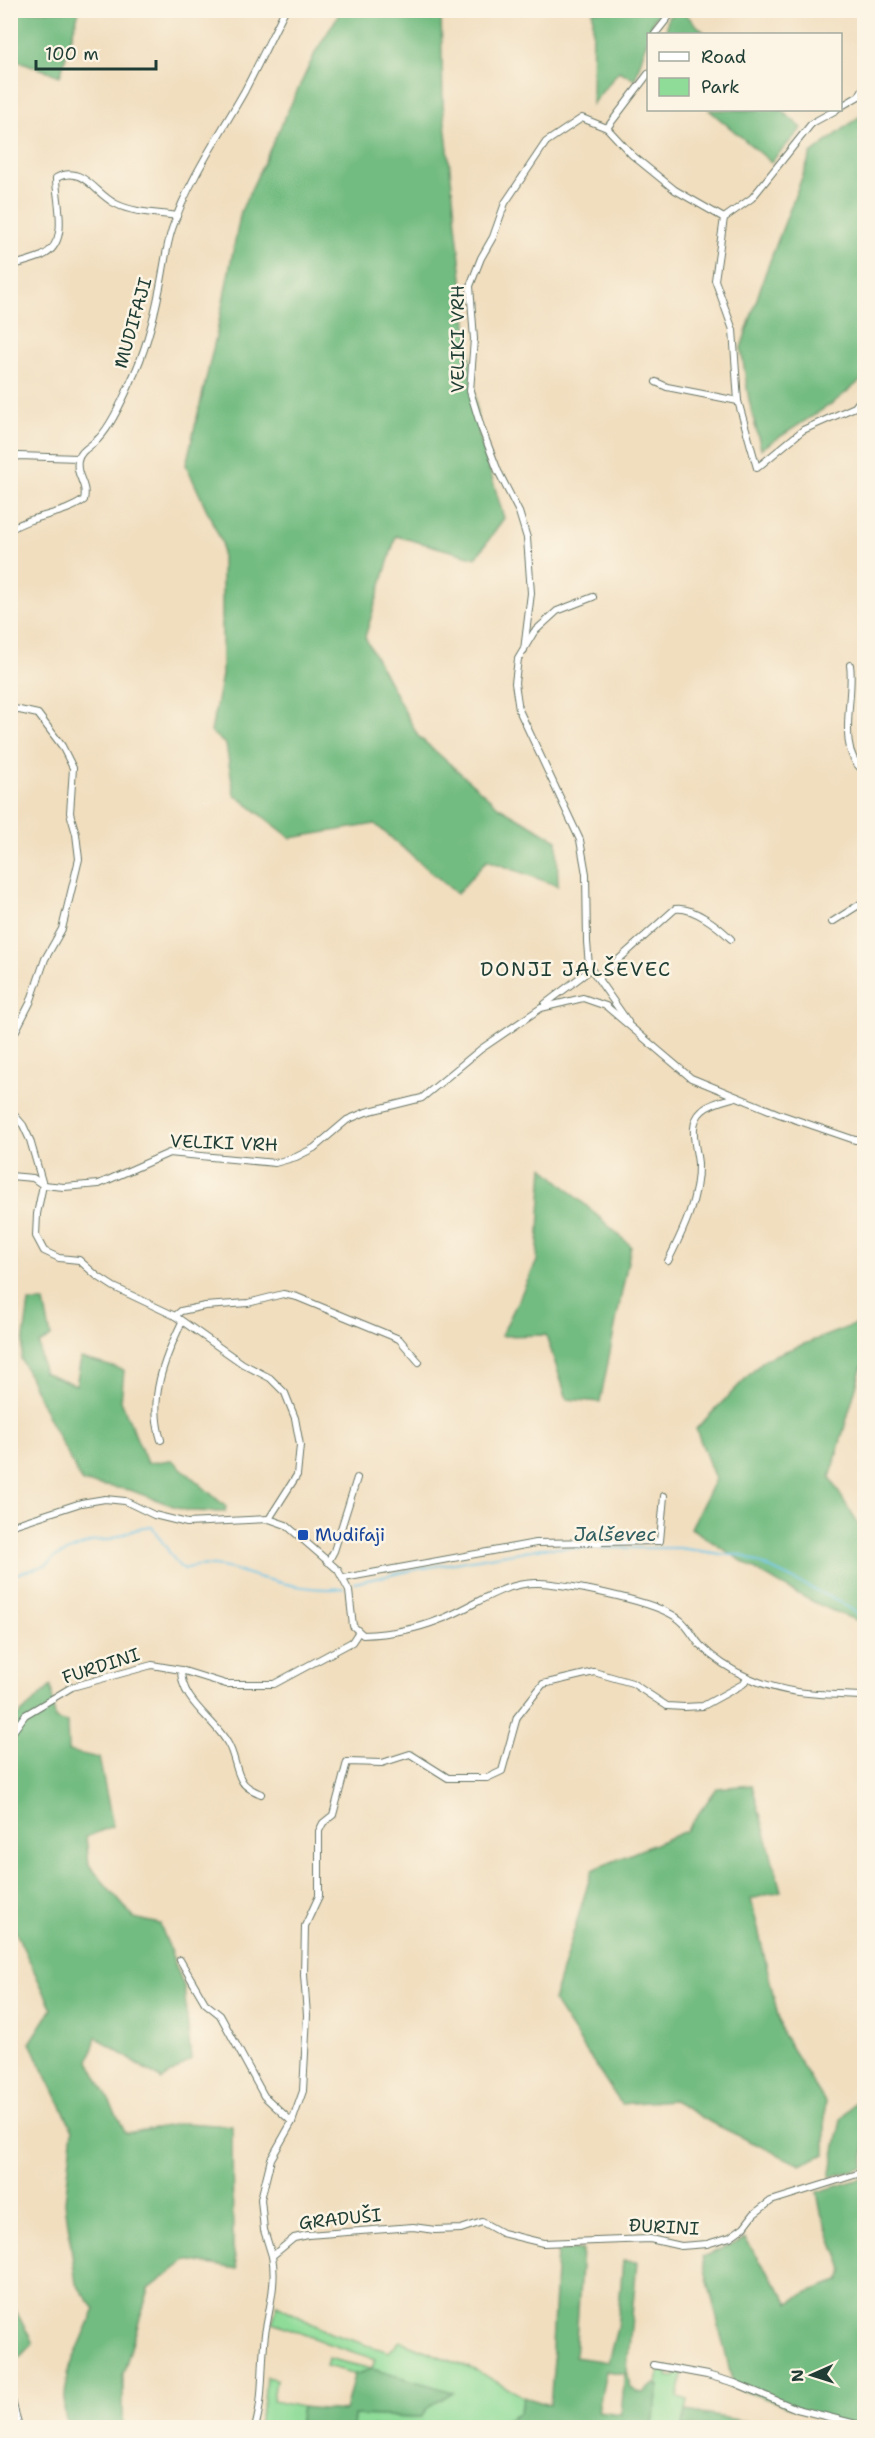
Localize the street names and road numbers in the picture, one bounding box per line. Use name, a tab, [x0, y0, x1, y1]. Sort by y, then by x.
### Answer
street label: MUDIFAJI	[109, 275, 157, 371]
street label: VELIKI VRH	[446, 285, 470, 393]
street label: VELIKI VRH	[170, 1129, 278, 1157]
street label: FURDINI	[59, 1642, 143, 1690]
street label: GRADUŠI	[298, 2203, 382, 2235]
street label: ĐURINI	[628, 2213, 700, 2241]

